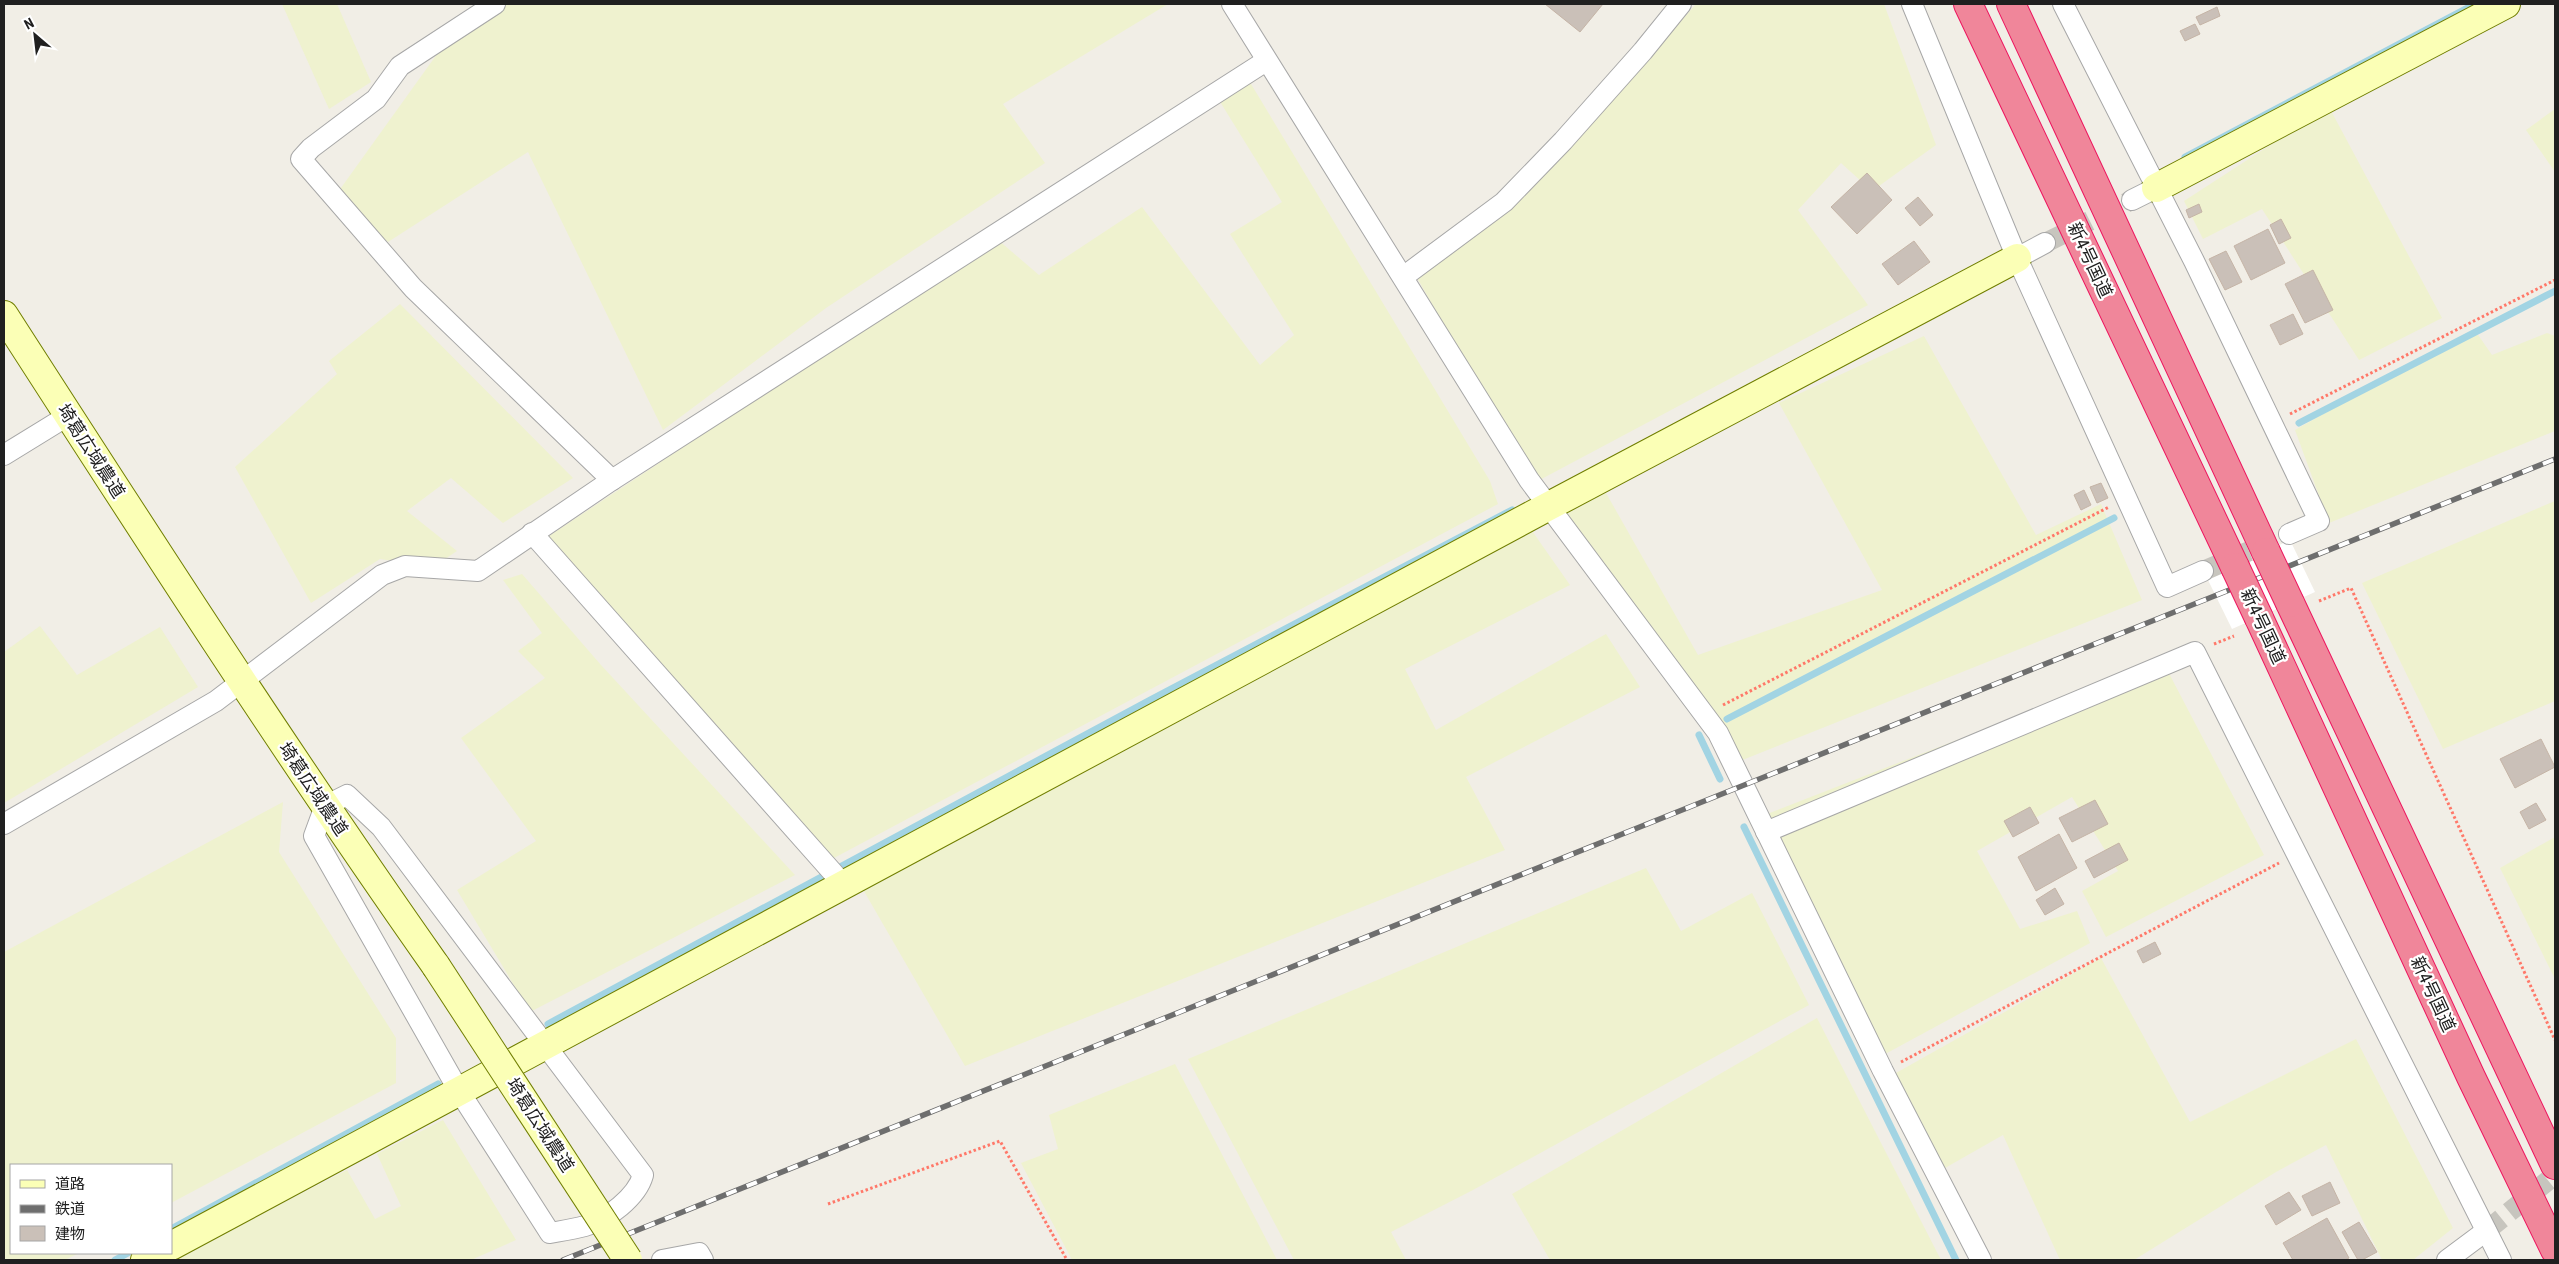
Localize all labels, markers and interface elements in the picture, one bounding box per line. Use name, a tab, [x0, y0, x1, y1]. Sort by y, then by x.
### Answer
north arrow	[10, 10, 60, 60]
text: N	[21, 14, 36, 33]
street label: 新4号国道	[2064, 219, 2117, 301]
street label: 埼葛広域農道	[53, 400, 130, 502]
street label: 新4号国道	[2237, 585, 2290, 667]
street label: 埼葛広域農道	[275, 738, 352, 839]
street label: 新4号国道	[2407, 953, 2460, 1035]
street label: 埼葛広域農道	[502, 1074, 579, 1176]
legend	[10, 1164, 172, 1254]
text: 道路	[55, 1175, 85, 1193]
text: 鉄道	[55, 1200, 85, 1218]
text: 建物	[55, 1225, 85, 1243]

